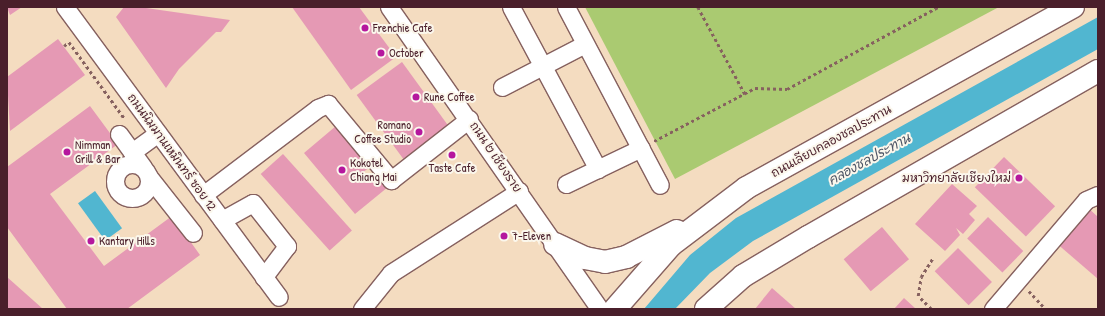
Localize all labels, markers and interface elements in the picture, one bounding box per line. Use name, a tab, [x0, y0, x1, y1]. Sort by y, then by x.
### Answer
place label: Frenchie Cafe	[373, 21, 433, 35]
marker: Frenchie Cafe	[360, 23, 370, 33]
place label: October	[389, 46, 424, 60]
marker: October	[376, 48, 386, 58]
place label: Rune Coffee	[424, 90, 474, 104]
street label: ถนนนิมมานเหมินทร์ ซอย 12	[125, 91, 219, 213]
marker: Rune Coffee	[411, 92, 421, 102]
street label: ถนนเลียบคลองชลประทาน	[768, 102, 894, 180]
place label: Romano Coffee Studio	[354, 118, 411, 146]
street label: ถนน ๒ เชียงราย	[467, 119, 525, 195]
marker: Romano Coffee Studio	[414, 127, 424, 137]
water label: คลองชลประทาน	[825, 130, 913, 188]
place label: Nimman Grill & Bar	[75, 138, 121, 166]
marker: Nimman Grill & Bar	[62, 147, 72, 157]
marker: Taste Cafe	[447, 150, 457, 160]
place label: Kokotel Chiang Mai	[350, 156, 397, 184]
place label: Taste Cafe	[429, 161, 475, 175]
marker: Kokotel Chiang Mai	[337, 165, 347, 175]
place label: มหาวิทยาลัยเชียงใหม่	[902, 171, 1011, 185]
marker: มหาวิทยาลัยเชียงใหม่	[1014, 173, 1024, 183]
place label: 7-Eleven	[512, 229, 551, 243]
marker: 7-Eleven	[499, 231, 509, 241]
place label: Kantary Hills	[99, 234, 155, 248]
marker: Kantary Hills	[86, 236, 96, 246]

